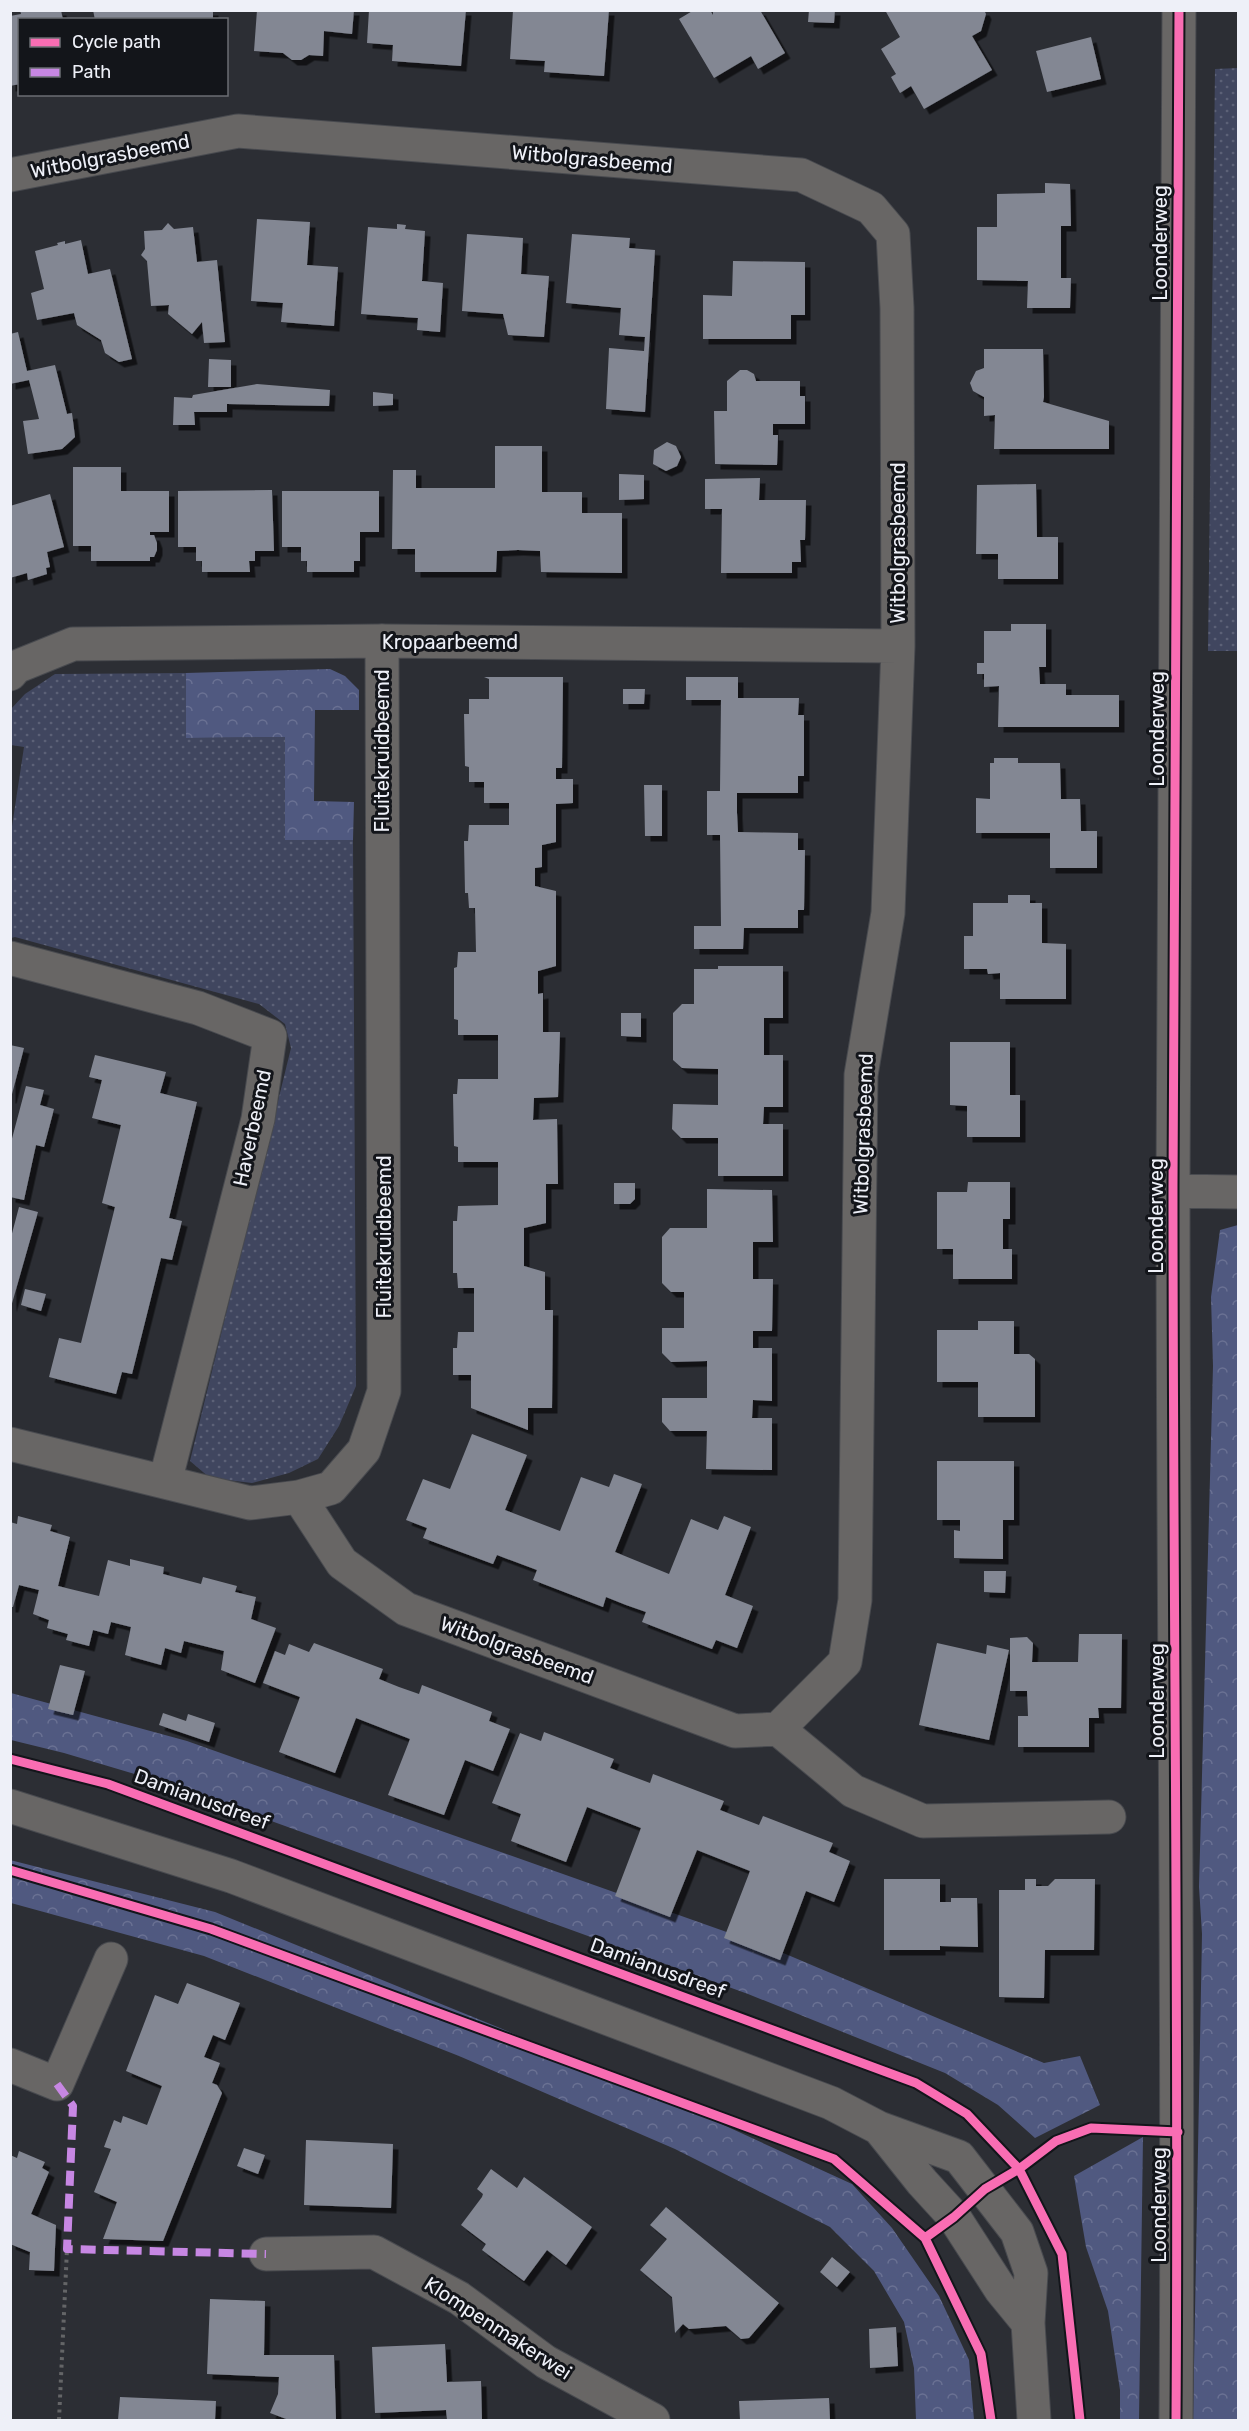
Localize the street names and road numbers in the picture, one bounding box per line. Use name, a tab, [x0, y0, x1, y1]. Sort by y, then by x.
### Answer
street label: Witbolgrasbeemd	[28, 129, 192, 183]
street label: Witbolgrasbeemd	[510, 140, 674, 178]
street label: Loonderweg	[1148, 185, 1172, 301]
street label: Witbolgrasbeemd	[886, 462, 910, 624]
street label: Kropaarbeemd	[382, 630, 518, 654]
street label: Fluitekruidbeemd	[370, 669, 394, 833]
street label: Loonderweg	[1145, 671, 1169, 787]
street label: Witbolgrasbeemd	[848, 1053, 878, 1215]
street label: Haverbeemd	[228, 1067, 276, 1189]
street label: Fluitekruidbeemd	[372, 1155, 396, 1319]
street label: Loonderweg	[1144, 1158, 1168, 1274]
street label: Witbolgrasbeemd	[437, 1611, 597, 1689]
street label: Loonderweg	[1145, 1643, 1169, 1759]
street label: Damianusdreef	[131, 1763, 273, 1835]
street label: Damianusdreef	[587, 1932, 729, 2004]
street label: Loonderweg	[1147, 2147, 1171, 2263]
street label: Klompenmakerwei	[420, 2271, 576, 2385]

